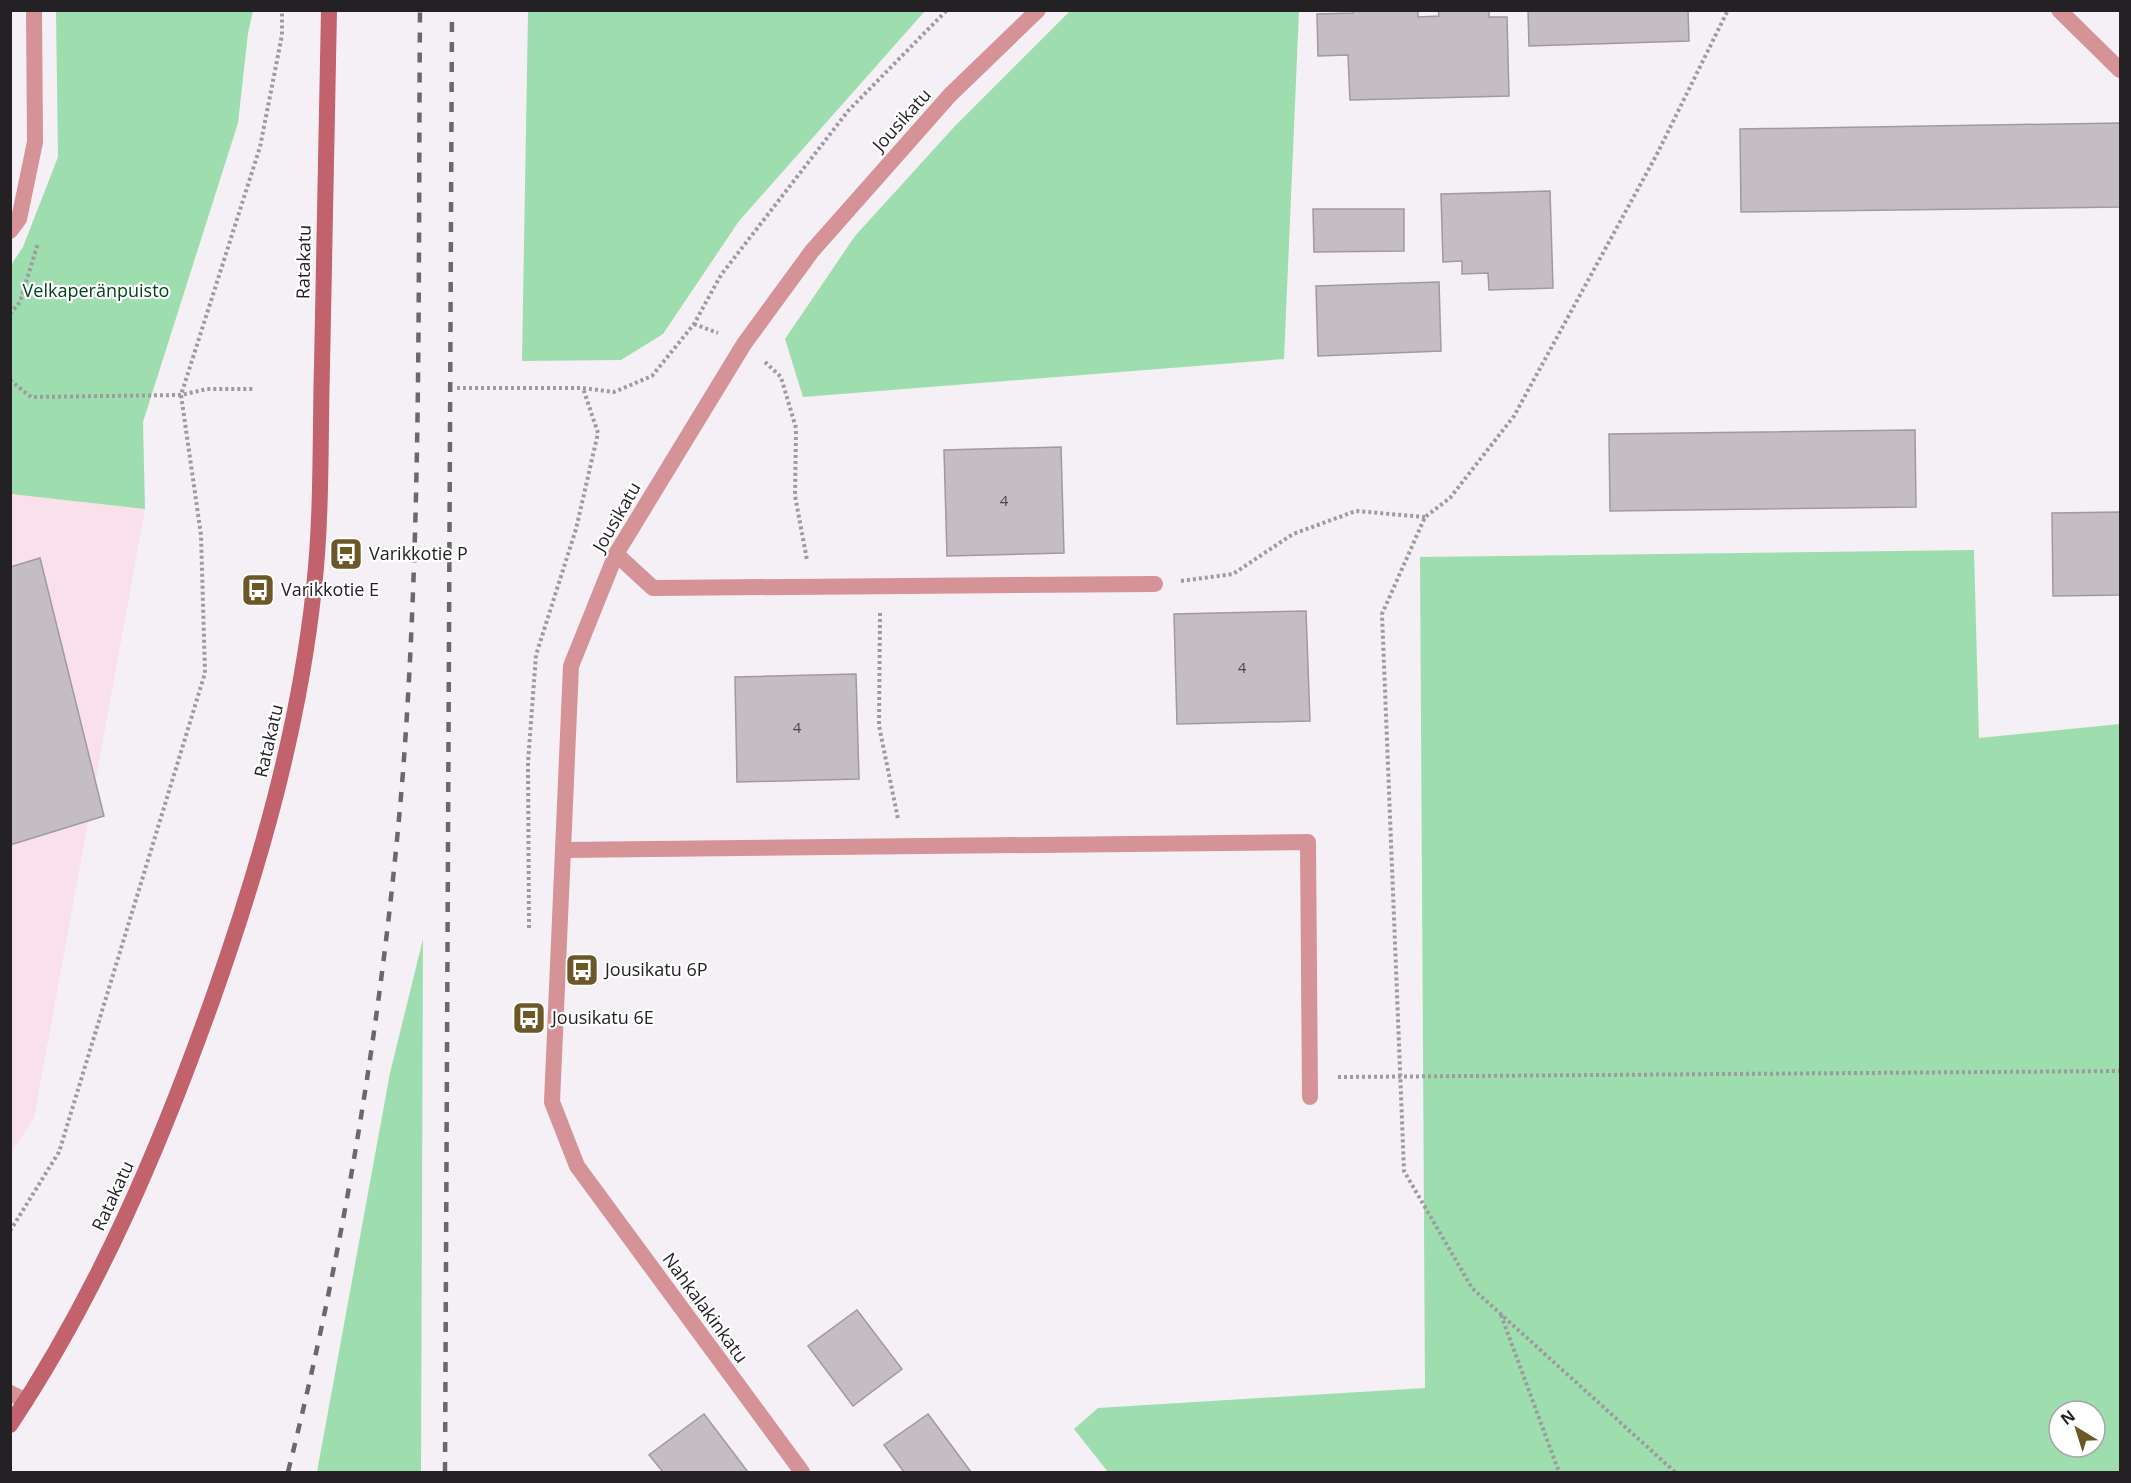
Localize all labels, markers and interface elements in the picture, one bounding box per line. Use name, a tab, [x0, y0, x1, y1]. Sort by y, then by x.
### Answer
street label: Jousikatu	[865, 83, 936, 157]
street label: Ratakatu	[290, 225, 316, 299]
park label: Velkaperänpuisto	[23, 278, 169, 302]
street label: Jousikatu	[586, 477, 646, 557]
house number: 4	[1000, 490, 1009, 510]
bus stop icon: Varikkotie P	[328, 536, 364, 572]
place label: Varikkotie P	[369, 541, 468, 565]
bus stop icon: Varikkotie E	[240, 572, 276, 608]
place label: Varikkotie E	[281, 577, 379, 601]
house number: 4	[1238, 657, 1247, 677]
street label: Ratakatu	[248, 702, 288, 780]
house number: 4	[793, 717, 802, 737]
bus stop icon: Jousikatu 6P	[564, 952, 600, 988]
place label: Jousikatu 6P	[603, 957, 708, 981]
bus stop icon: Jousikatu 6E	[511, 1000, 547, 1036]
place label: Jousikatu 6E	[550, 1005, 654, 1029]
street label: Ratakatu	[85, 1157, 139, 1234]
street label: Nahkalakinkatu	[658, 1248, 754, 1367]
north arrow	[2047, 1399, 2107, 1459]
text: N	[2056, 1405, 2080, 1430]

